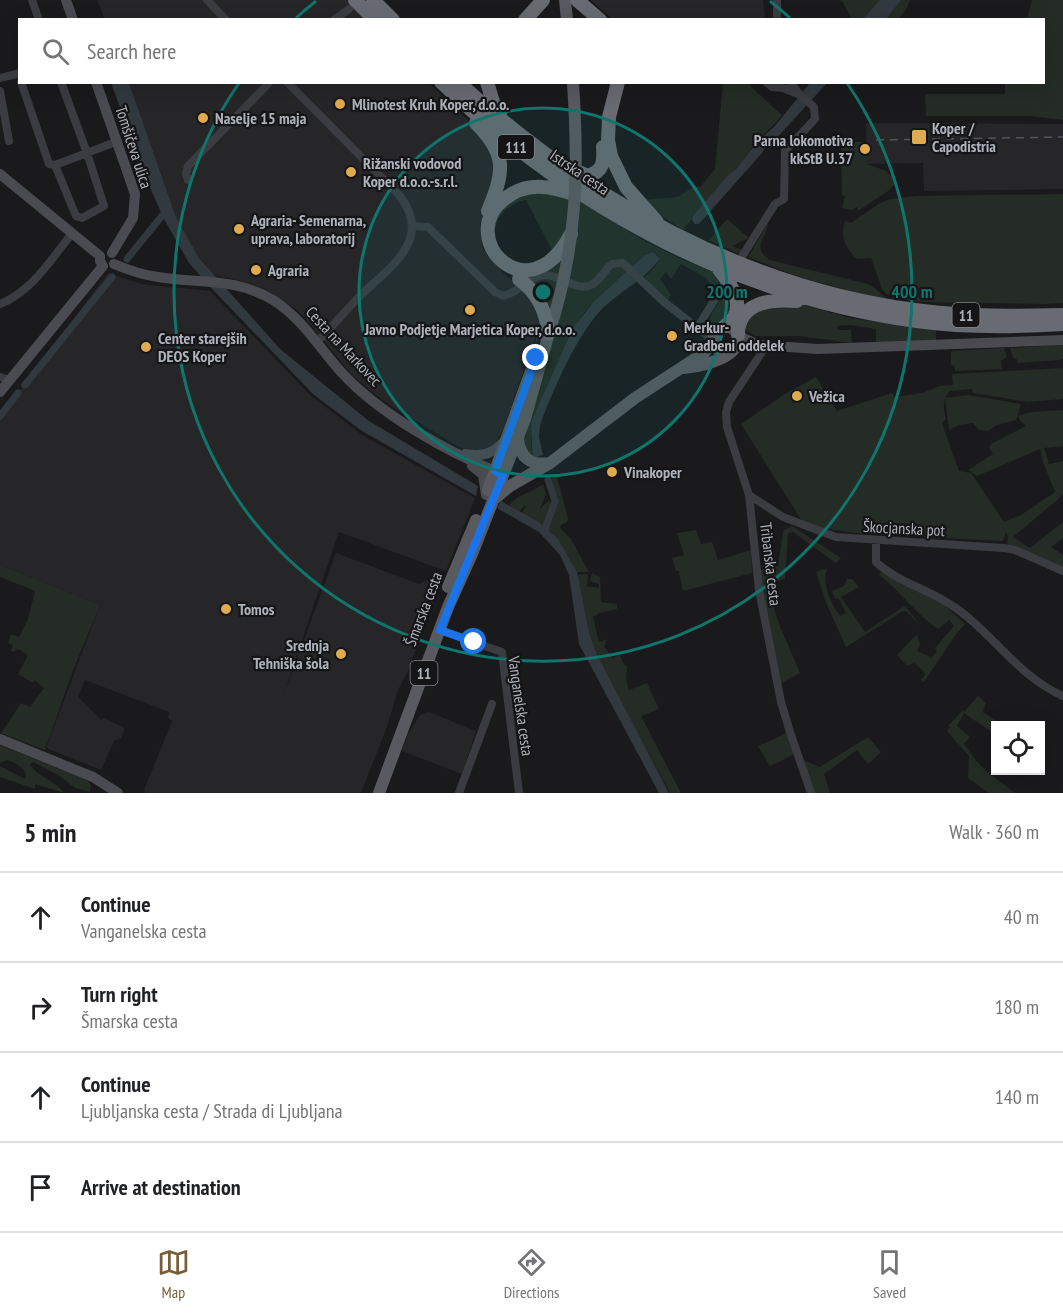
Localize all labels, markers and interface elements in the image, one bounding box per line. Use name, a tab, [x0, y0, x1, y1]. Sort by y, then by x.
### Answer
search box	[18, 18, 1045, 84]
icon: search	[39, 35, 72, 68]
text: Search here	[87, 37, 176, 65]
place label: Mlinotest Kruh Koper, d.o.o.	[352, 94, 510, 114]
marker: Mlinotest Kruh Koper, d.o.o.	[333, 97, 347, 111]
street label: Tomšičeva ulica	[111, 103, 157, 191]
place label: Naselje 15 maja	[215, 108, 307, 128]
marker: Naselje 15 maja	[196, 111, 210, 125]
place label: Koper / Capodistria	[932, 118, 996, 156]
marker: Koper / Capodistria	[910, 128, 928, 146]
place label: Parna lokomotiva kkStB U.37	[754, 130, 853, 168]
road number: 111	[498, 135, 534, 159]
marker: Parna lokomotiva kkStB U.37	[858, 142, 872, 156]
street label: Istrska cesta	[546, 145, 614, 199]
place label: Rižanski vodovod Koper d.o.o.-s.r.l.	[363, 153, 461, 191]
marker: Rižanski vodovod Koper d.o.o.-s.r.l.	[344, 165, 358, 179]
place label: Agraria- Semenarna, uprava, laboratorij	[250, 210, 366, 248]
marker: Agraria- Semenarna, uprava, laboratorij	[232, 222, 246, 236]
place label: Agraria	[267, 260, 309, 280]
marker: Agraria	[249, 263, 263, 277]
text: 200 m	[706, 280, 748, 303]
text: 400 m	[891, 280, 933, 303]
centre of rings	[533, 282, 553, 302]
street label: Cesta na Markovec	[302, 302, 386, 390]
marker: Javno Podjetje Marjetica Koper, d.o.o.	[463, 303, 477, 317]
road number: 11	[952, 303, 980, 327]
place label: Merkur- Gradbeni oddelek	[684, 317, 784, 355]
place label: Javno Podjetje Marjetica Koper, d.o.o.	[363, 319, 576, 339]
place label: Center starejših DEOS Koper	[158, 328, 247, 366]
marker: Merkur- Gradbeni oddelek	[665, 329, 679, 343]
marker: Center starejših DEOS Koper	[139, 340, 153, 354]
route end	[522, 344, 548, 370]
place label: Vežica	[808, 386, 845, 406]
marker: Vežica	[790, 389, 804, 403]
place label: Vinakoper	[623, 462, 682, 482]
marker: Vinakoper	[605, 465, 619, 479]
street label: Škocjanska pot	[863, 516, 946, 540]
street label: Tribanska cesta	[756, 521, 786, 607]
street label: Šmarska cesta	[400, 569, 446, 649]
place label: Tomos	[238, 599, 275, 619]
marker: Tomos	[219, 602, 233, 616]
route start	[460, 628, 486, 654]
place label: Srednja Tehniška šola	[253, 635, 329, 673]
marker: Srednja Tehniška šola	[334, 647, 348, 661]
street label: Vanganelska cesta	[504, 654, 538, 757]
road number: 11	[410, 661, 438, 685]
map controls	[991, 721, 1045, 775]
button: locate	[991, 721, 1045, 775]
text: 5 min	[24, 816, 77, 849]
text: Walk · 360 m	[949, 819, 1039, 845]
text: Continue	[81, 890, 151, 918]
icon: ahead	[24, 901, 57, 934]
text: 40 m	[1004, 904, 1039, 930]
text: Vanganelska cesta	[81, 918, 207, 944]
text: Turn right	[81, 980, 158, 1008]
icon: right	[24, 991, 57, 1024]
text: 180 m	[995, 994, 1039, 1020]
text: Šmarska cesta	[81, 1008, 178, 1034]
text: Continue	[81, 1070, 151, 1098]
icon: ahead	[24, 1081, 57, 1114]
text: 140 m	[995, 1084, 1039, 1110]
text: Ljubljanska cesta / Strada di Ljubljana	[81, 1098, 343, 1124]
icon: arrive	[24, 1171, 57, 1204]
text: Arrive at destination	[81, 1173, 241, 1201]
tab: Map	[157, 1246, 190, 1302]
tab: Directions	[504, 1246, 559, 1302]
tab: Saved	[873, 1246, 906, 1302]

